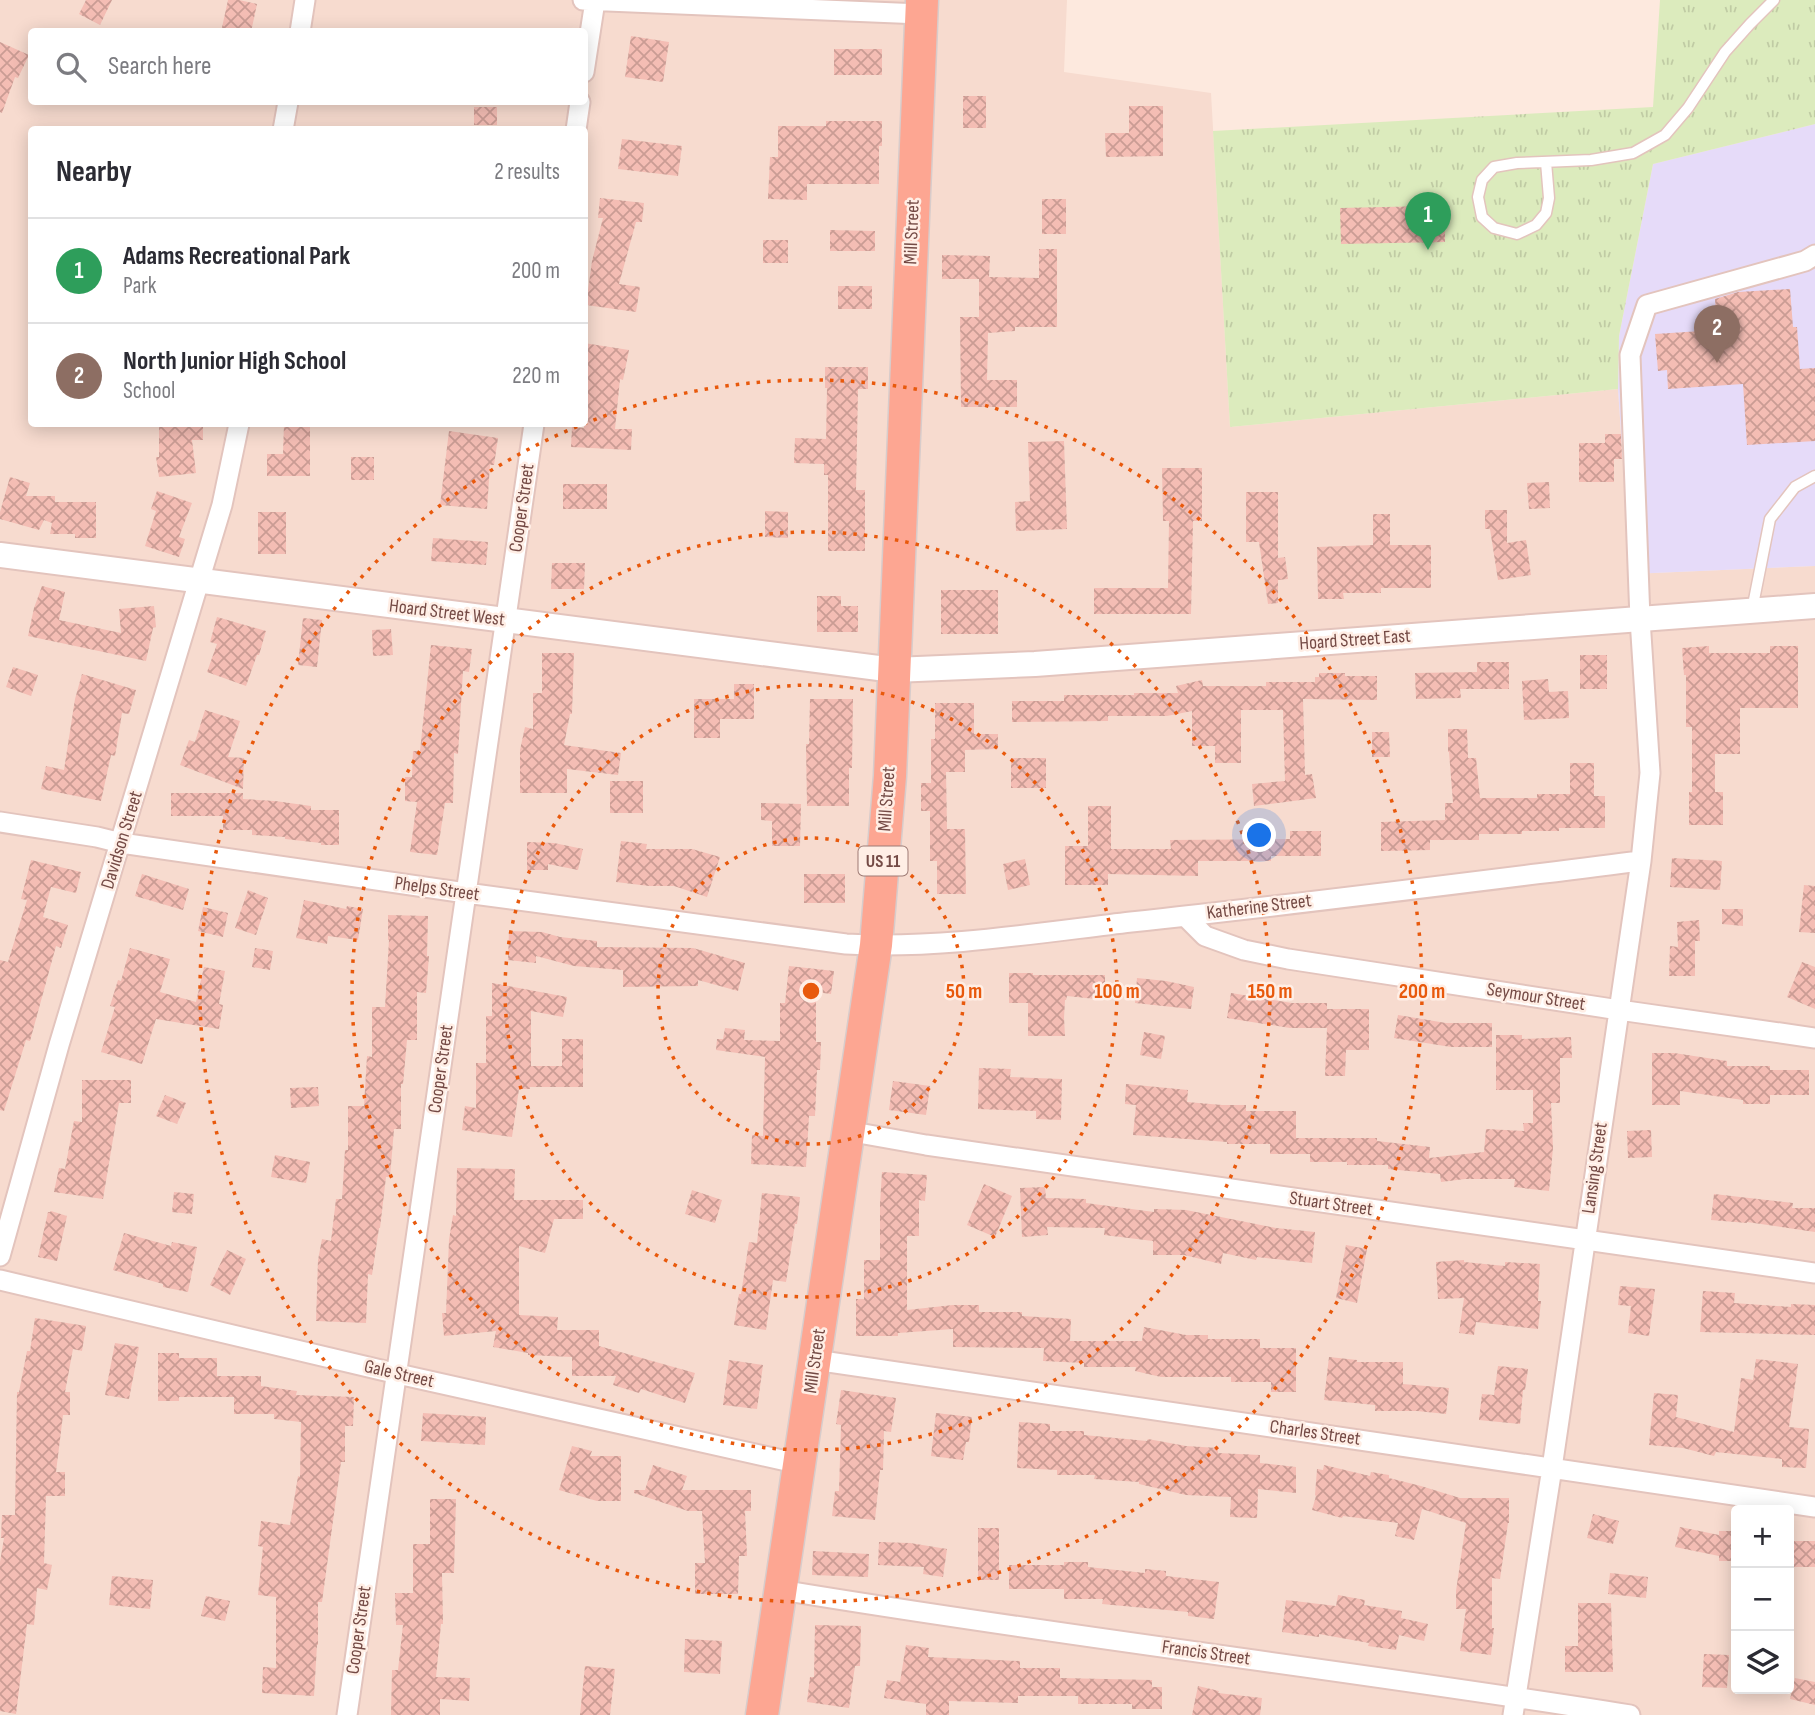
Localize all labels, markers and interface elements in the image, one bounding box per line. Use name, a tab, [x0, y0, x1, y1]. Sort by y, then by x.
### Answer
search box	[28, 28, 588, 105]
icon: search	[52, 48, 90, 86]
text: Search here	[108, 51, 211, 82]
text: Nearby	[56, 154, 132, 190]
text: 2 results	[494, 158, 560, 186]
pin: 1	[1405, 192, 1451, 250]
street label: Mill Street	[899, 199, 925, 265]
text: Adams Recreational Park	[123, 241, 350, 272]
text: 1	[74, 257, 84, 285]
text: 200 m	[512, 257, 560, 285]
text: Park	[123, 272, 157, 300]
pin: 2	[1694, 305, 1740, 363]
text: North Junior High School	[123, 346, 346, 377]
text: 2	[74, 362, 84, 390]
text: 220 m	[512, 362, 560, 390]
text: School	[123, 377, 175, 405]
street label: Cooper Street	[504, 462, 540, 554]
street label: Hoard Street West	[388, 594, 506, 632]
street label: Hoard Street East	[1299, 625, 1412, 655]
street label: Mill Street	[873, 766, 901, 832]
street label: Davidson Street	[96, 788, 148, 892]
your location	[1242, 818, 1276, 852]
road number: US 11	[858, 846, 908, 876]
street label: Phelps Street	[393, 872, 481, 906]
street label: Katherine Street	[1205, 889, 1313, 925]
street label: Seymour Street	[1485, 978, 1587, 1016]
centre of rings	[799, 979, 823, 1003]
text: 50 m	[946, 979, 982, 1004]
text: 100 m	[1094, 979, 1140, 1004]
text: 150 m	[1248, 979, 1292, 1004]
text: 200 m	[1399, 979, 1445, 1004]
street label: Cooper Street	[423, 1023, 459, 1115]
street label: Lansing Street	[1577, 1121, 1613, 1215]
street label: Stuart Street	[1288, 1187, 1374, 1221]
street label: Mill Street	[799, 1327, 831, 1395]
street label: Gale Street	[362, 1355, 436, 1393]
street label: Charles Street	[1268, 1415, 1362, 1451]
map controls	[1731, 1505, 1794, 1694]
button: +	[1731, 1505, 1794, 1568]
button: −	[1731, 1568, 1794, 1631]
street label: Cooper Street	[341, 1584, 377, 1676]
button: layers	[1731, 1631, 1794, 1694]
street label: Francis Street	[1160, 1635, 1252, 1671]

